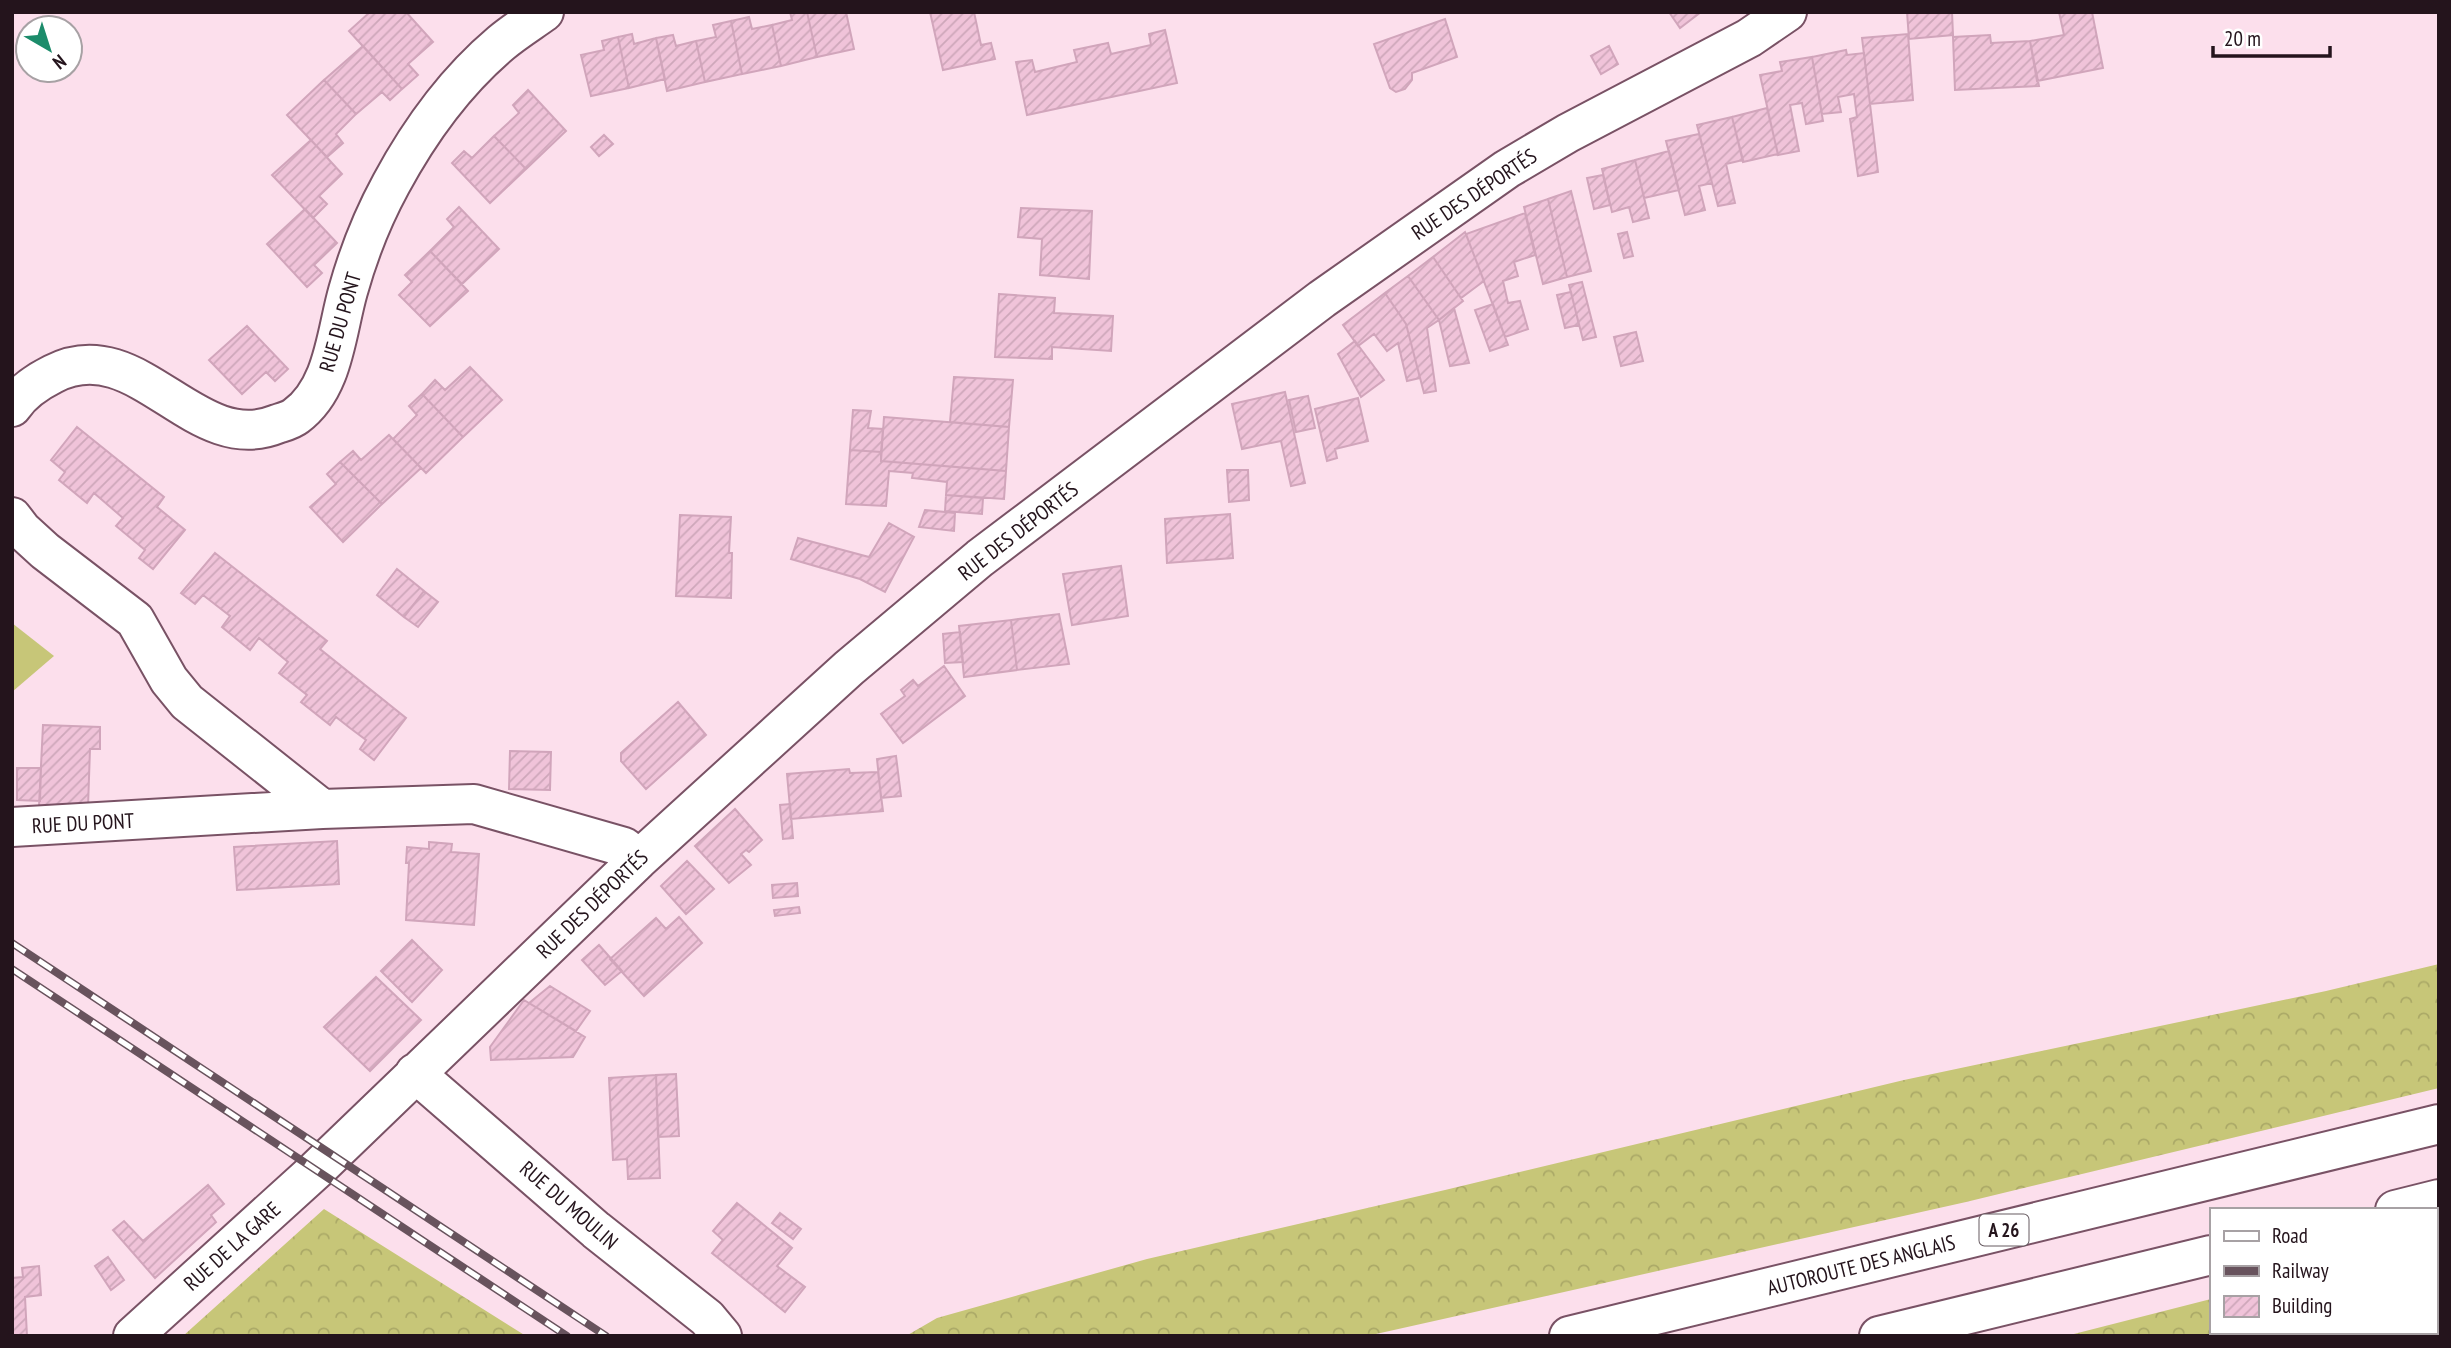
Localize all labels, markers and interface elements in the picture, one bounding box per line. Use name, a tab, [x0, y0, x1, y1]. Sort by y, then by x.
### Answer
north arrow	[14, 14, 84, 84]
scale bar	[2213, 14, 2330, 58]
text: 20 m	[2224, 25, 2261, 52]
text: N	[48, 50, 71, 75]
street label: RUE DES DÉPORTÉS	[1406, 142, 1542, 246]
street label: RUE DU PONT	[313, 269, 367, 375]
street label: RUE DES DÉPORTÉS	[952, 476, 1084, 586]
street label: RUE DU PONT	[31, 807, 135, 839]
street label: RUE DES DÉPORTÉS	[530, 844, 654, 964]
street label: RUE DU MOULIN	[514, 1155, 624, 1255]
street label: RUE DE LA GARE	[178, 1196, 286, 1296]
legend	[2210, 1208, 2437, 1334]
road number: A 26	[1980, 1214, 2028, 1246]
text: Road	[2272, 1222, 2308, 1249]
street label: AUTOROUTE DES ANGLAIS	[1764, 1229, 1958, 1301]
text: Railway	[2272, 1257, 2329, 1284]
text: Building	[2272, 1292, 2332, 1319]

